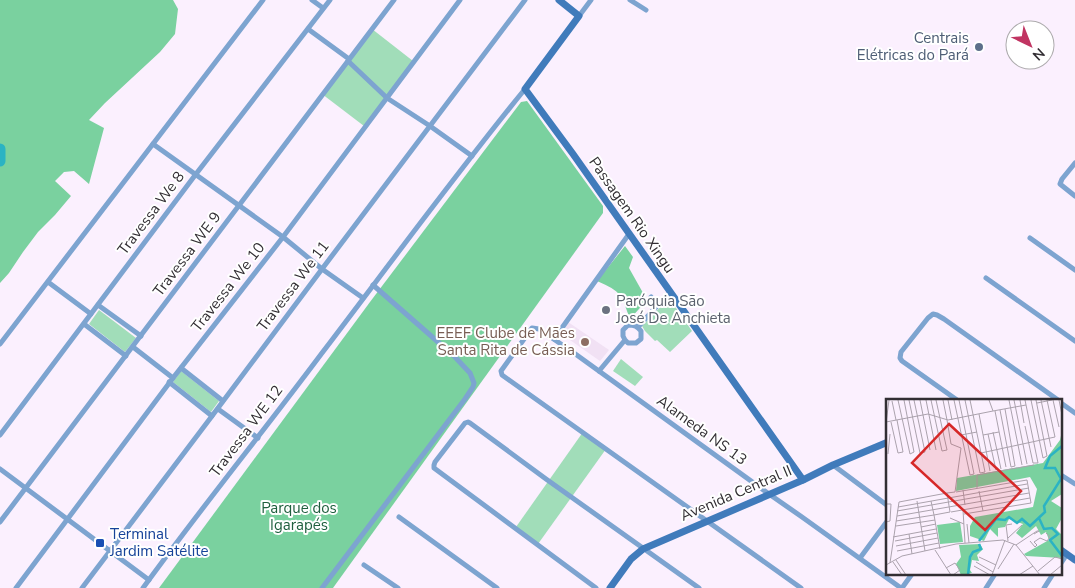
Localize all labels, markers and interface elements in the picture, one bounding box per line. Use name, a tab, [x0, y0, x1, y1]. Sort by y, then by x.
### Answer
north arrow	[1005, 20, 1055, 70]
place label: Centrais Elétricas do Pará	[857, 28, 969, 65]
marker: Centrais Elétricas do Pará	[973, 41, 985, 53]
text: N	[1028, 44, 1049, 65]
street label: Passagem Rio Xingu	[584, 153, 680, 277]
street label: Travessa We 8	[113, 167, 189, 259]
street label: Travessa WE 9	[149, 208, 225, 300]
street label: Travessa We 11	[252, 237, 334, 335]
street label: Travessa We 10	[187, 238, 269, 336]
place label: Paróquia São José De Anchieta	[615, 291, 731, 328]
marker: Paróquia São José De Anchieta	[600, 304, 612, 316]
place label: EEEF Clube de Mães Santa Rita de Cássia	[437, 323, 575, 360]
marker: EEEF Clube de Mães Santa Rita de Cássia	[579, 336, 591, 348]
street label: Travessa WE 12	[205, 381, 287, 481]
street label: Alameda NS 13	[653, 390, 751, 470]
inset map	[886, 399, 1062, 576]
street label: Avenida Central II	[677, 461, 795, 525]
park label: Parque dos Igarapés	[261, 498, 337, 535]
place label: Terminal Jardim Satélite	[109, 524, 208, 561]
marker: Terminal Jardim Satélite	[94, 537, 106, 549]

